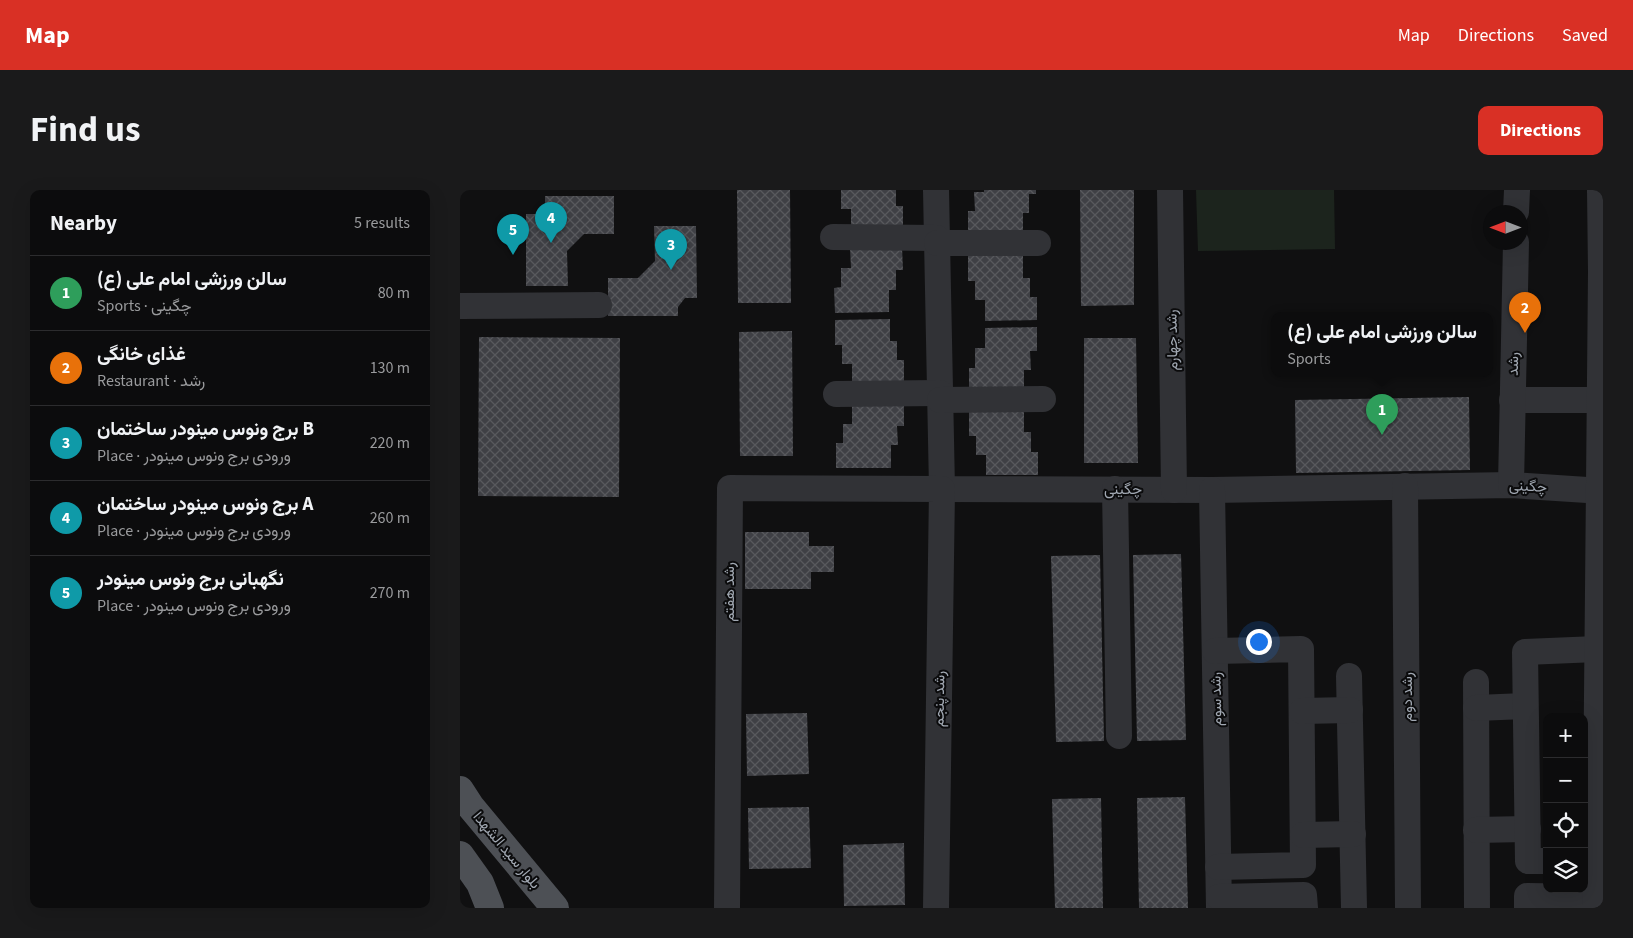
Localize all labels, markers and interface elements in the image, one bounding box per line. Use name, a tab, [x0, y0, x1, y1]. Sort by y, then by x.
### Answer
text: Map	[25, 18, 70, 53]
text: Map	[1398, 23, 1430, 48]
text: Directions	[1458, 23, 1534, 48]
text: Saved	[1562, 23, 1608, 48]
text: Find us	[30, 105, 140, 155]
button: Directions	[1478, 106, 1603, 155]
pin: 4	[535, 202, 567, 243]
north arrow	[1483, 205, 1528, 250]
text: Nearby	[50, 208, 117, 238]
text: 5 results	[354, 212, 410, 234]
pin: 5	[497, 214, 529, 255]
pin: 3	[655, 229, 687, 270]
text: سالن ورزشی امام علی (ع)	[97, 266, 287, 293]
text: 1	[62, 282, 70, 304]
text: 80 m	[378, 282, 410, 304]
pin: 2	[1509, 292, 1541, 333]
text: Sports · چگینی	[97, 295, 191, 317]
street label: رشد چهارم	[1161, 309, 1184, 371]
popup	[1271, 312, 1493, 377]
text: سالن ورزشی امام علی (ع)	[1287, 319, 1477, 346]
text: غذای خانگی	[97, 341, 186, 368]
text: Sports	[1287, 348, 1331, 370]
street label: رشد	[1503, 352, 1524, 376]
text: 2	[62, 357, 70, 379]
text: 130 m	[370, 357, 410, 379]
text: Restaurant · رشد	[97, 370, 205, 392]
pin: 1	[1366, 394, 1398, 435]
text: برج ونوس مینودر ساختمان B	[97, 416, 314, 443]
text: 3	[62, 432, 70, 454]
text: 220 m	[370, 432, 410, 454]
text: Place · ورودی برج ونوس مینودر	[97, 445, 291, 467]
street label: چگینی	[1508, 475, 1547, 498]
street label: چگینی	[1104, 479, 1142, 500]
text: برج ونوس مینودر ساختمان A	[97, 491, 313, 518]
text: 4	[62, 507, 70, 529]
text: 260 m	[370, 507, 410, 529]
text: Place · ورودی برج ونوس مینودر	[97, 520, 291, 542]
street label: رشد هفتم	[719, 562, 740, 622]
text: نگهبانی برج ونوس مینودر	[97, 566, 284, 593]
text: 5	[62, 582, 70, 604]
text: 270 m	[370, 582, 410, 604]
text: Place · ورودی برج ونوس مینودر	[97, 595, 291, 617]
your location	[1246, 629, 1272, 655]
street label: رشد پنجم	[929, 671, 950, 727]
street label: رشد سوم	[1206, 672, 1227, 726]
street label: رشد دوم	[1397, 672, 1418, 722]
map controls	[1543, 713, 1588, 893]
button: +	[1543, 713, 1588, 758]
button: −	[1543, 758, 1588, 803]
button: locate	[1543, 803, 1588, 848]
street label: بلوار سید الشهدا	[468, 807, 545, 894]
button: layers	[1543, 848, 1588, 893]

